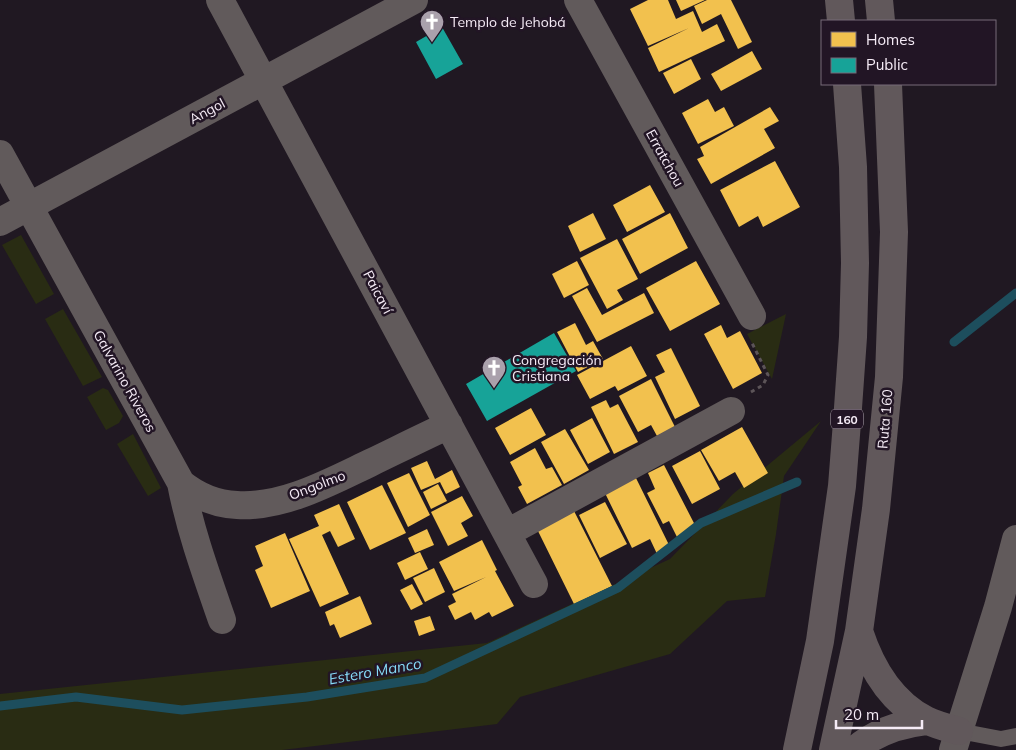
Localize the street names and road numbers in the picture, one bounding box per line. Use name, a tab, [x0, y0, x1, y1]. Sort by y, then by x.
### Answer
street label: Angol	[186, 94, 228, 128]
street label: Erratchou	[642, 126, 688, 190]
street label: Paicaví	[359, 267, 397, 317]
street label: Galvarino Riveros	[90, 327, 160, 435]
street label: Ruta 160	[873, 388, 897, 450]
road number: 160	[831, 409, 863, 428]
street label: Ongolmo	[286, 466, 348, 504]

